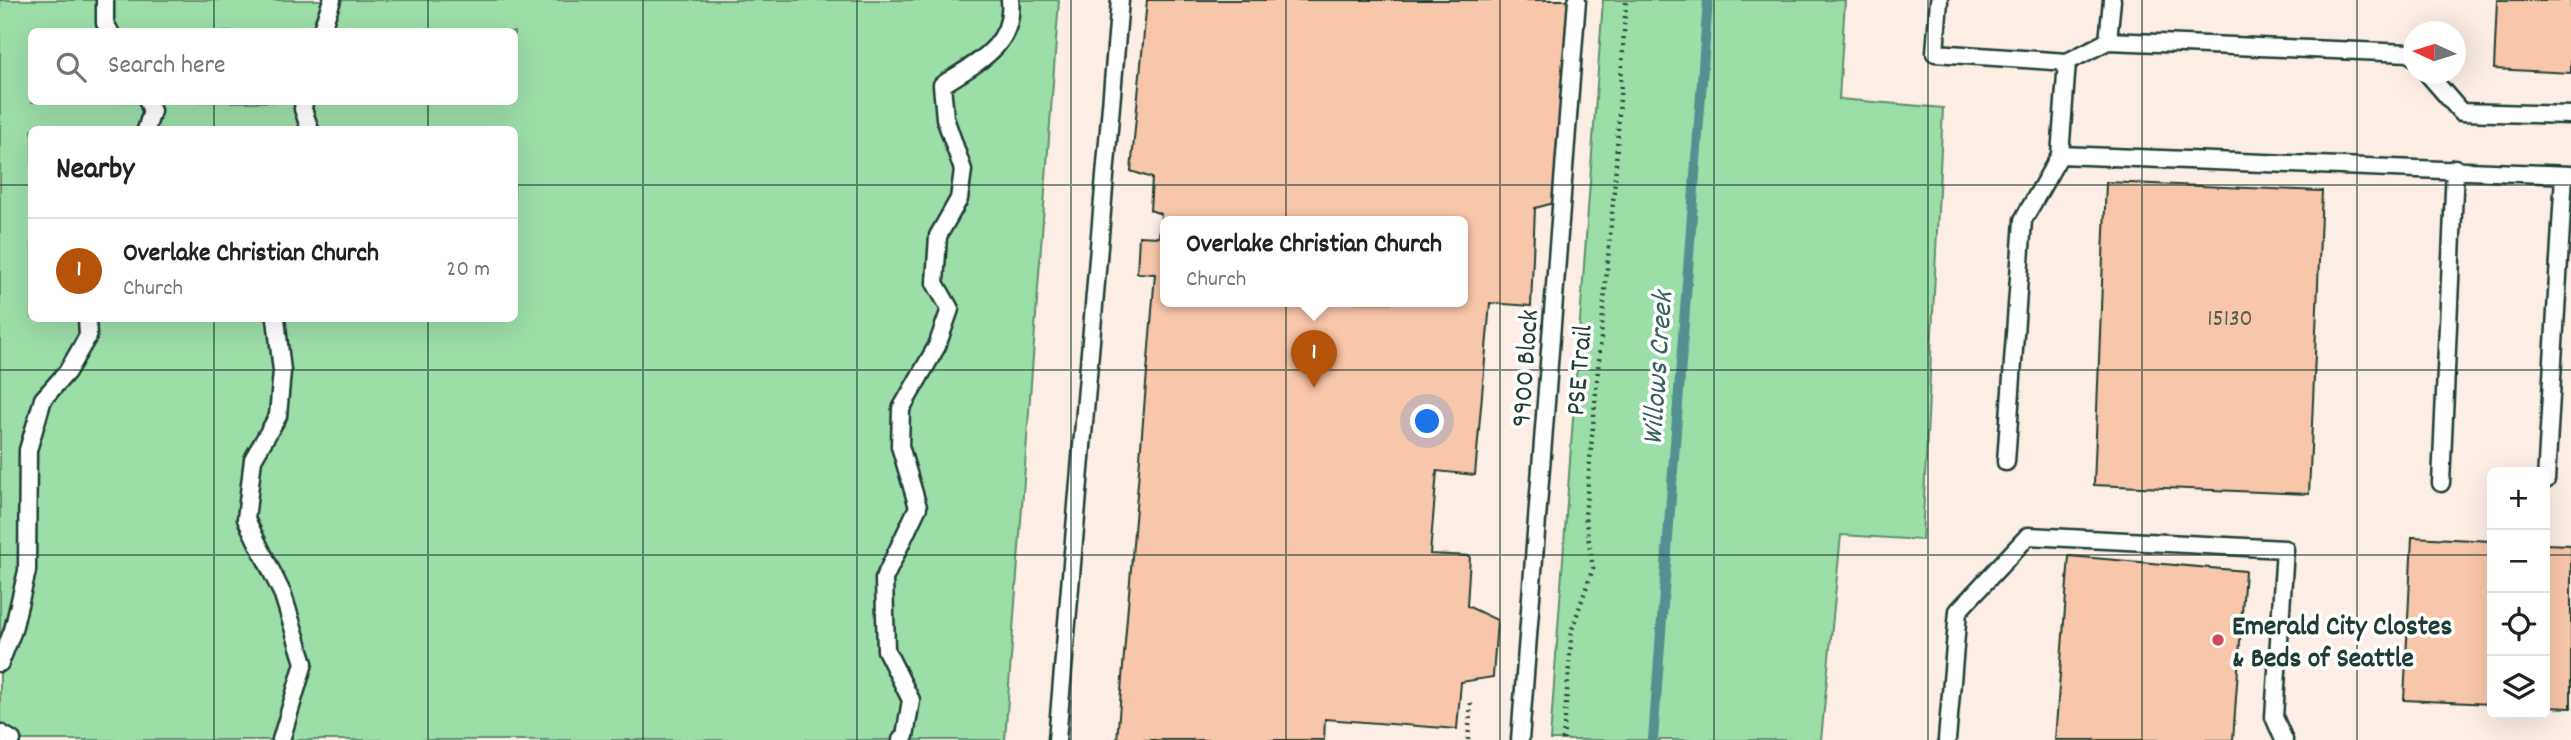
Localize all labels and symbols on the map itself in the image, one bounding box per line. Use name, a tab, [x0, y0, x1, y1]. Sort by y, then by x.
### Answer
north arrow	[2403, 21, 2466, 84]
water label: Willows Creek	[1634, 287, 1687, 447]
house number: 15130	[2207, 303, 2253, 337]
street label: 9900 Block	[1504, 308, 1552, 428]
street label: PSE Trail	[1558, 323, 1606, 417]
pin: 1	[1291, 330, 1337, 388]
your location	[1410, 404, 1444, 438]
place label: Emerald City Clostes & Beds of Seattle	[2232, 609, 2452, 681]
marker: Emerald City Clostes & Beds of Seattle	[2210, 632, 2226, 648]

